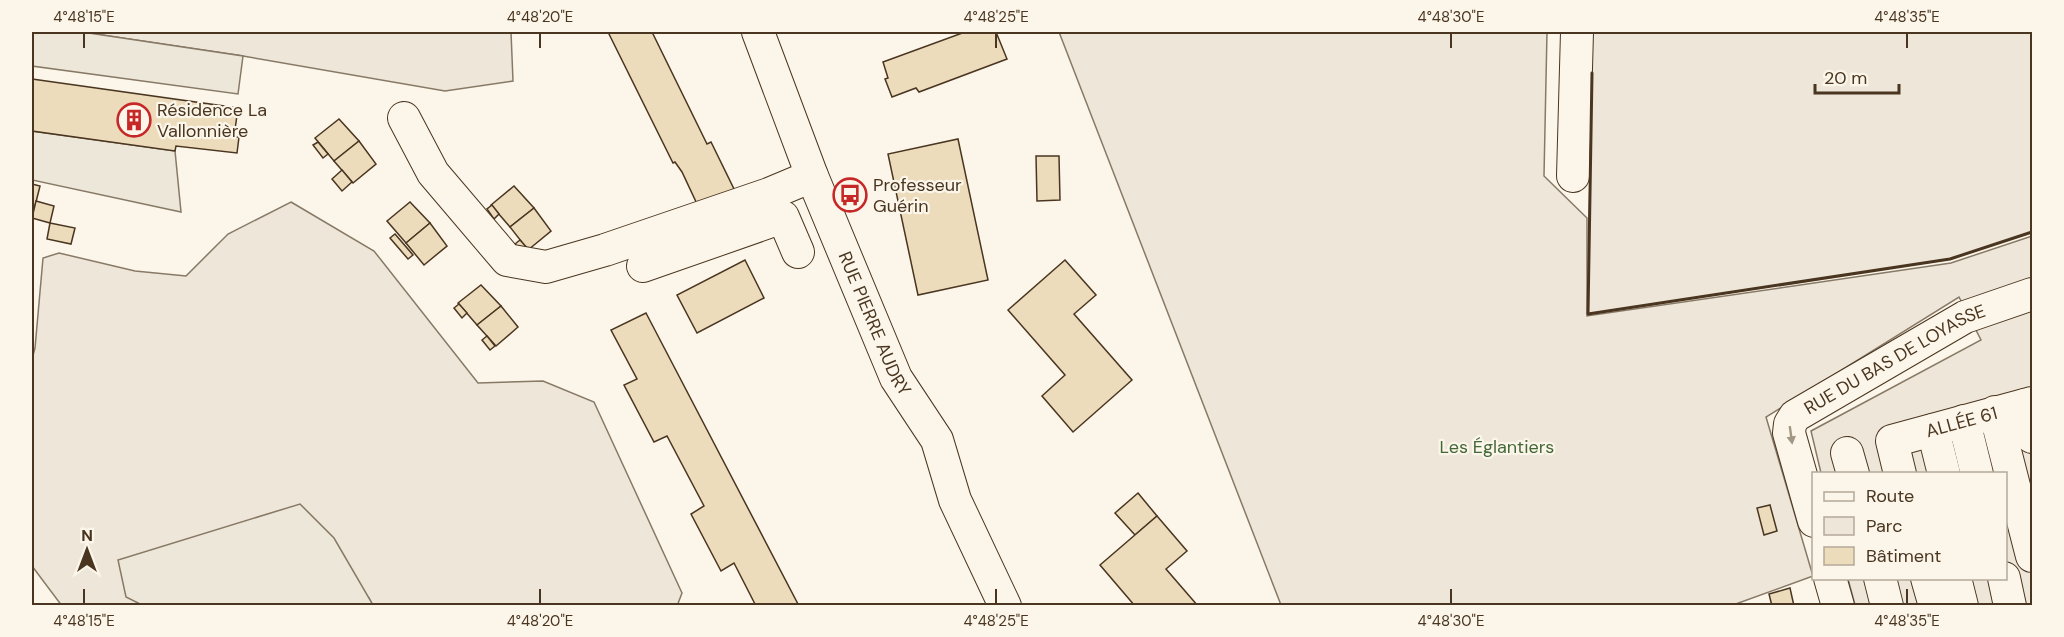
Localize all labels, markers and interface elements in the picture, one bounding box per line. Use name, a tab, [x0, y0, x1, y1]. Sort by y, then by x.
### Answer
text: 4°48'15"E	[53, 7, 115, 27]
text: 4°48'20"E	[507, 7, 573, 27]
text: 4°48'25"E	[963, 7, 1029, 27]
text: 4°48'30"E	[1418, 7, 1484, 27]
text: 4°48'35"E	[1874, 7, 1940, 27]
scale bar	[1815, 57, 1899, 95]
text: 20 m	[1824, 66, 1867, 90]
place label: Résidence La Vallonnière	[157, 98, 267, 143]
building icon: Résidence La Vallonnière	[116, 102, 152, 138]
place label: Professeur Guérin	[873, 173, 962, 218]
bus stop icon: Professeur Guérin	[832, 177, 868, 213]
street label: RUE PIERRE AUDRY	[833, 248, 917, 401]
street label: RUE DU BAS DE LOYASSE	[1800, 299, 1989, 420]
street label: ALLÉE 61	[1923, 401, 2000, 443]
one-way arrow	[1786, 426, 1796, 445]
park label: Les Églantiers	[1440, 435, 1554, 459]
legend	[1812, 472, 2007, 580]
text: Route	[1866, 484, 1914, 508]
text: Parc	[1866, 514, 1902, 538]
north arrow	[57, 520, 117, 580]
text: N	[81, 525, 93, 546]
text: Bâtiment	[1866, 544, 1941, 568]
text: 4°48'15"E	[53, 611, 115, 631]
text: 4°48'20"E	[507, 611, 573, 631]
text: 4°48'25"E	[963, 611, 1029, 631]
text: 4°48'30"E	[1418, 611, 1484, 631]
text: 4°48'35"E	[1874, 611, 1940, 631]

